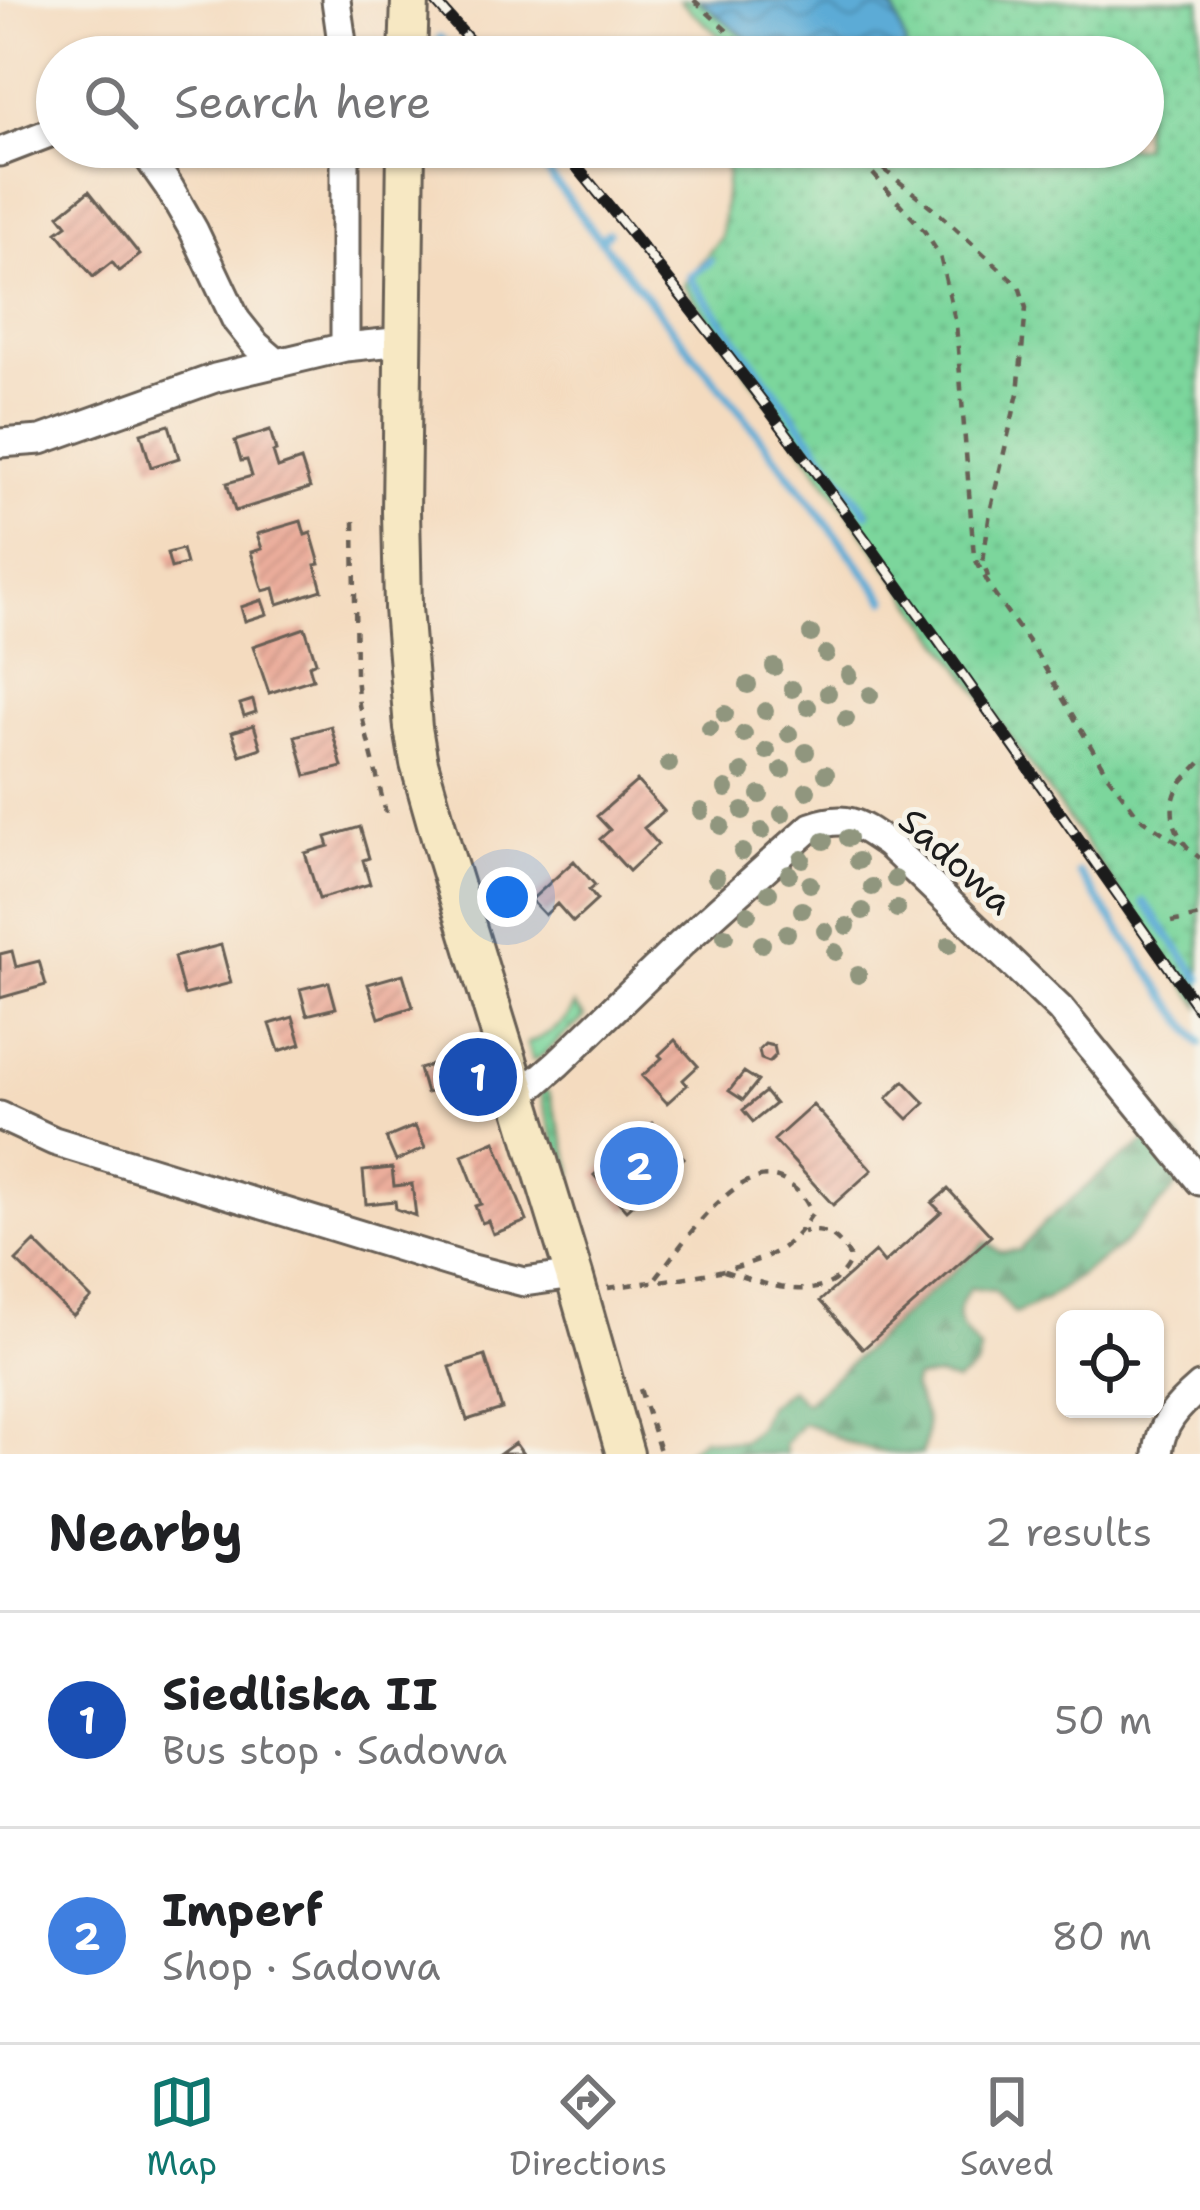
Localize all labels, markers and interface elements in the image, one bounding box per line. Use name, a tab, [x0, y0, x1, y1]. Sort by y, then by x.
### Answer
search box	[36, 36, 1164, 168]
icon: search	[78, 69, 144, 135]
text: Search here	[174, 72, 431, 132]
street label: Sadowa	[888, 796, 1024, 926]
your location	[477, 867, 537, 927]
pin: 1	[439, 1032, 517, 1122]
pin: 2	[600, 1121, 678, 1211]
map controls	[1056, 1310, 1164, 1418]
button: locate	[1056, 1310, 1164, 1418]
text: Nearby	[48, 1498, 243, 1566]
text: 2 results	[985, 1506, 1152, 1558]
text: Siedliska II	[162, 1664, 438, 1724]
text: 1	[78, 1694, 96, 1746]
text: 50 m	[1054, 1694, 1152, 1746]
text: Bus stop · Sadowa	[162, 1724, 507, 1776]
text: Imperf	[162, 1880, 323, 1940]
text: 2	[73, 1910, 101, 1962]
text: 80 m	[1051, 1910, 1152, 1962]
text: Shop · Sadowa	[162, 1940, 441, 1992]
tab: Map	[146, 2069, 217, 2186]
tab: Directions	[510, 2069, 667, 2186]
tab: Saved	[960, 2069, 1054, 2186]

